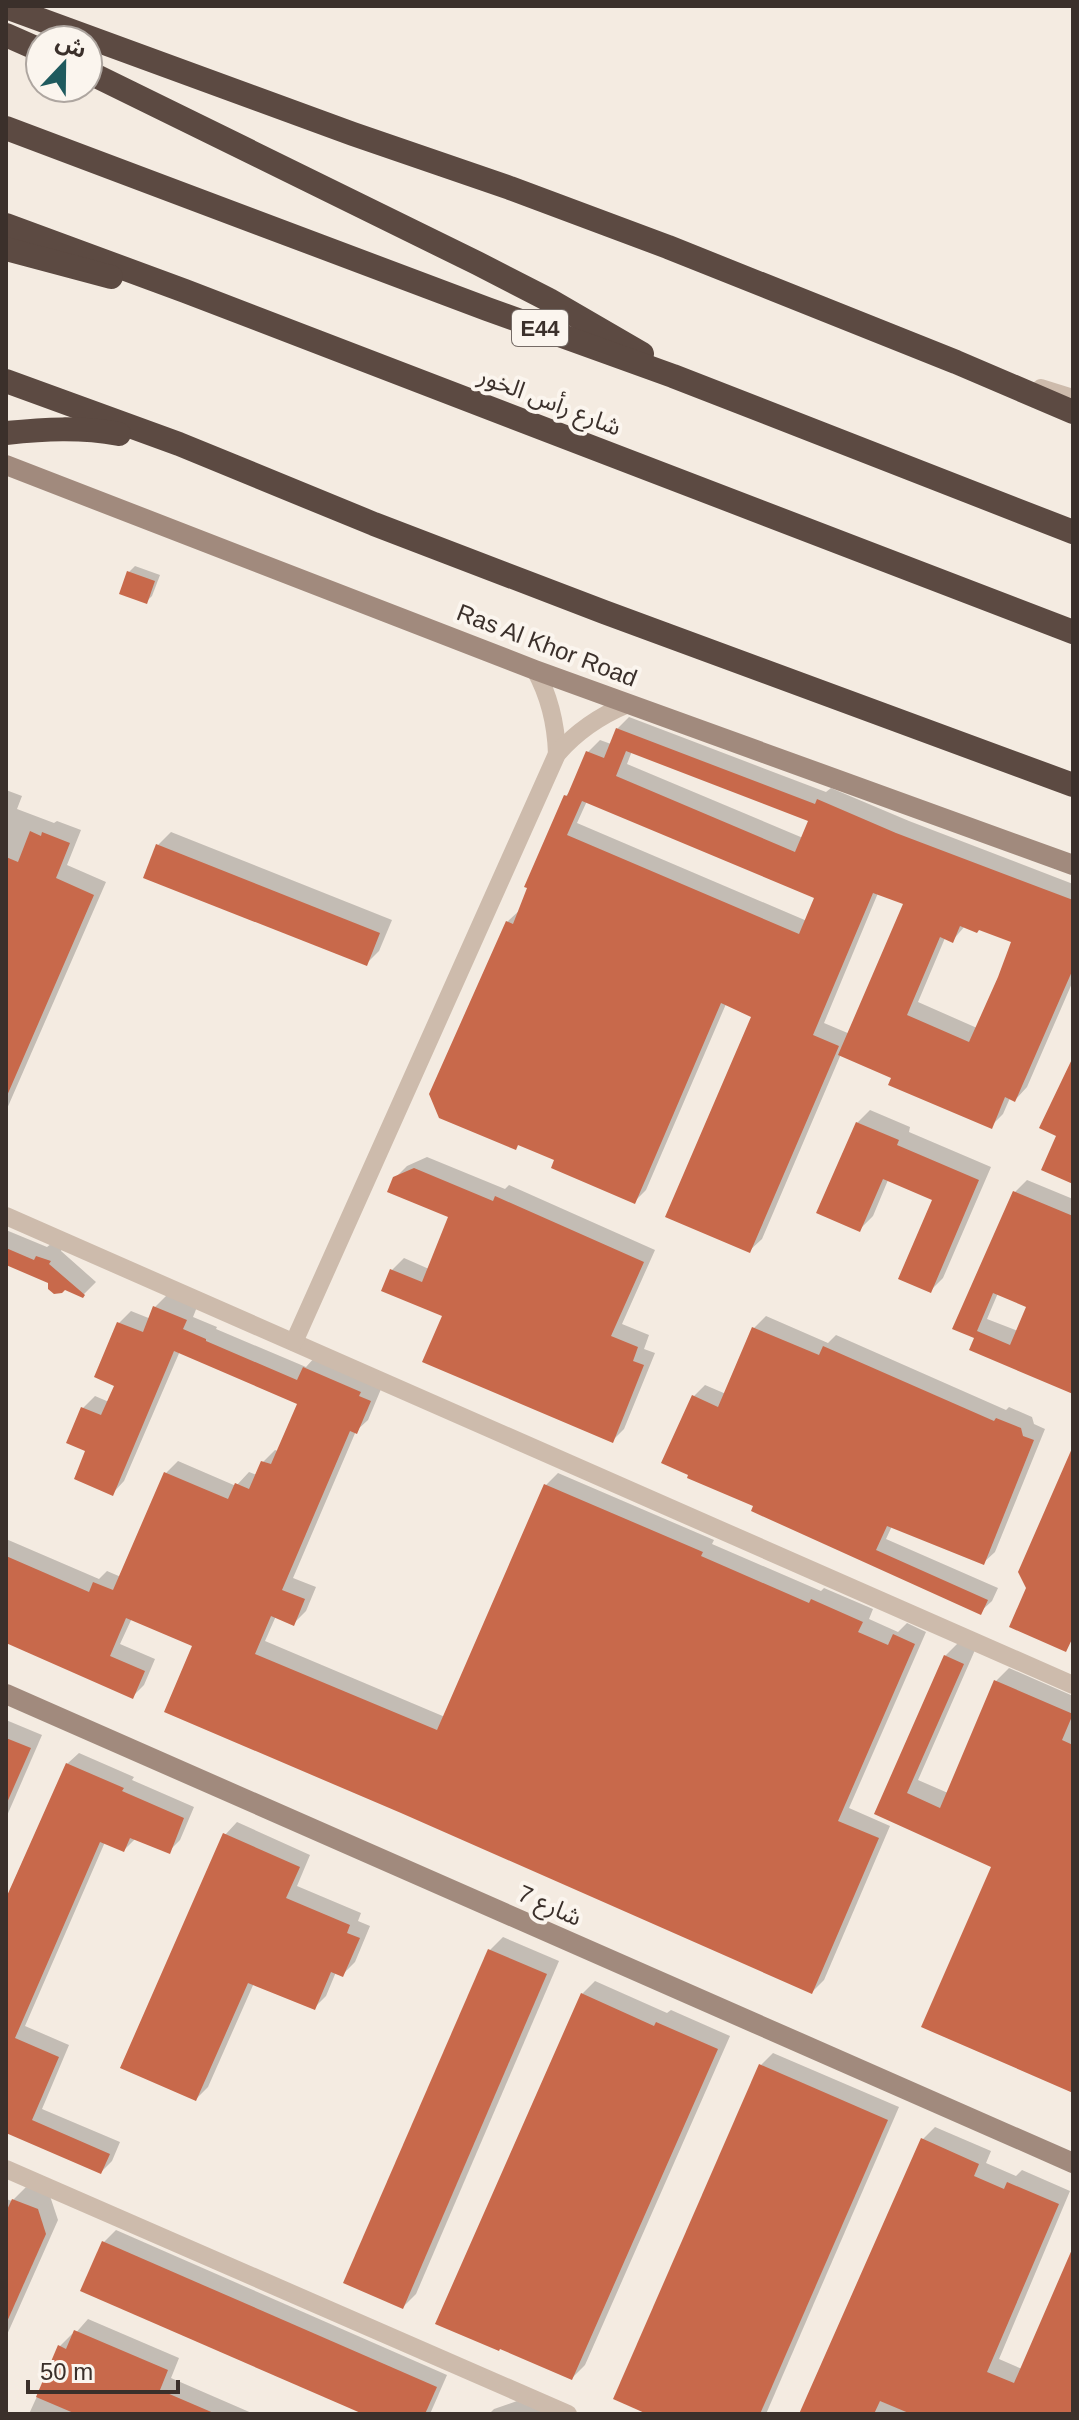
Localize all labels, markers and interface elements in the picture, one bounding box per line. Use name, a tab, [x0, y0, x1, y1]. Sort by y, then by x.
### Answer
north arrow	[24, 24, 104, 104]
text: ش	[53, 29, 90, 63]
road number: E44	[512, 310, 568, 346]
street label: شارع رأس الخور	[473, 359, 626, 444]
street label: Ras Al Khor Road	[453, 598, 641, 692]
street label: شارع 7	[512, 1879, 586, 1935]
scale bar	[28, 2344, 178, 2394]
text: 50 m	[40, 2358, 93, 2385]

